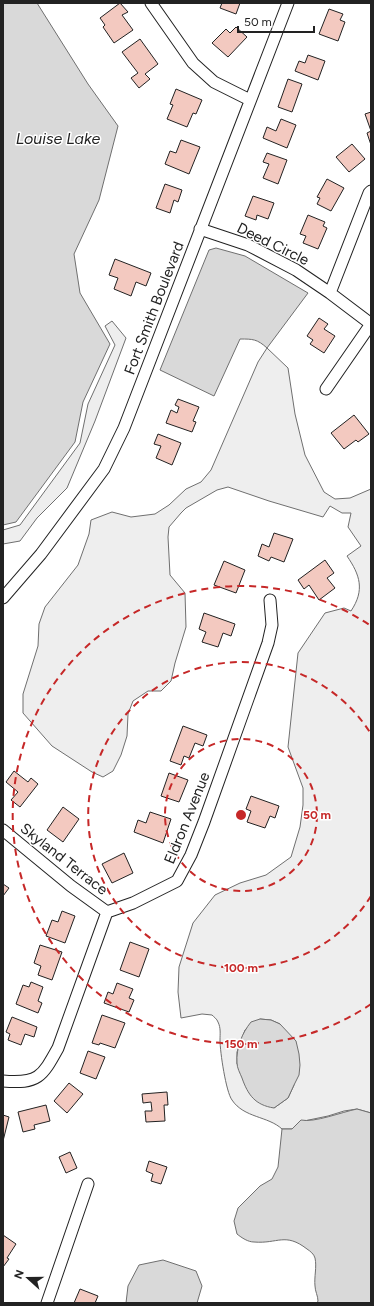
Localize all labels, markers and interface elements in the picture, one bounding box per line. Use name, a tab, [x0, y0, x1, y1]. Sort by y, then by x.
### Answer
scale bar	[238, 8, 314, 34]
text: 50 m	[244, 15, 272, 29]
water label: Louise Lake	[16, 129, 101, 148]
street label: Deed Circle	[234, 219, 312, 269]
street label: Fort Smith Boulevard	[120, 239, 188, 377]
street label: Eldron Avenue	[160, 769, 214, 867]
centre of rings	[234, 808, 248, 822]
text: 50 m	[303, 808, 331, 822]
street label: Skyland Terrace	[17, 819, 111, 899]
text: 100 m	[224, 961, 258, 975]
text: 150 m	[224, 1037, 258, 1051]
north arrow	[8, 1258, 48, 1298]
text: N	[12, 1268, 27, 1281]

